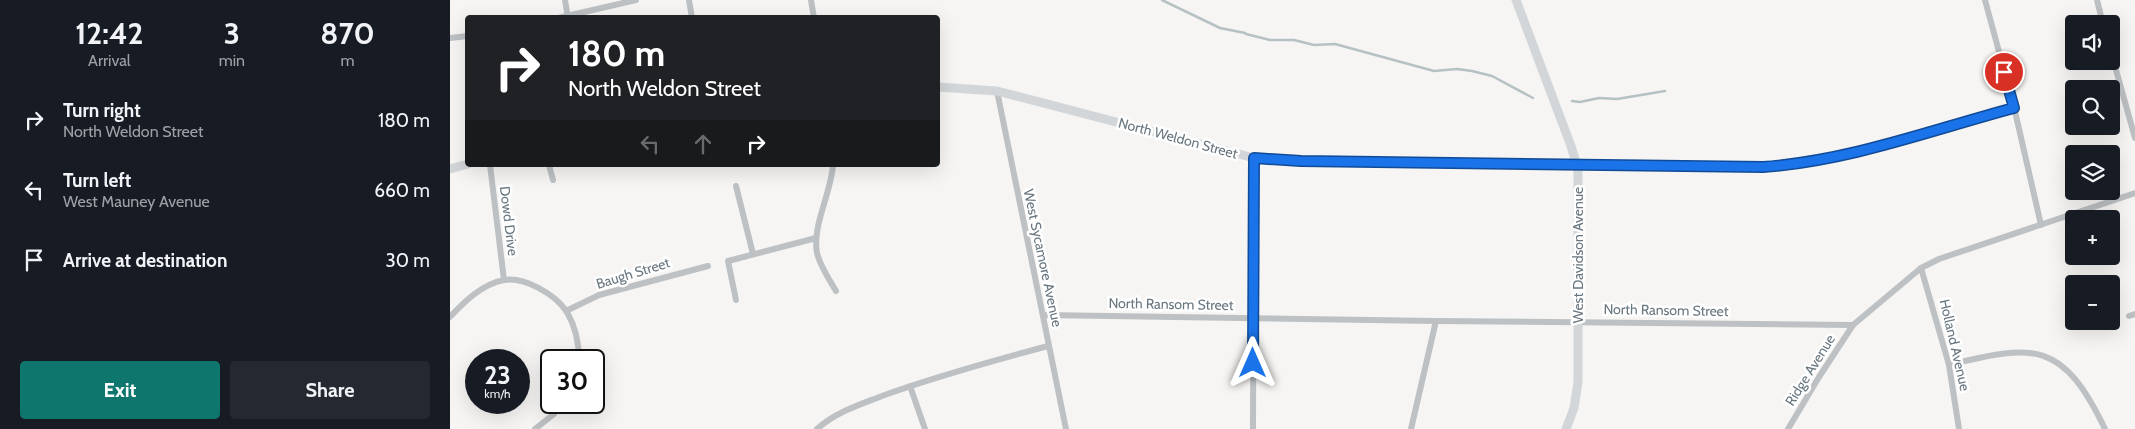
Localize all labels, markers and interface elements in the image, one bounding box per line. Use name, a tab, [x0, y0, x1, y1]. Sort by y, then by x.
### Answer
text: 12:42	[75, 15, 143, 52]
text: 3	[224, 15, 240, 52]
text: 870	[320, 15, 375, 52]
map controls	[2065, 15, 2120, 330]
button: sound	[2065, 15, 2120, 70]
text: 180 m	[568, 32, 665, 75]
icon: right	[485, 35, 550, 100]
text: Arrival	[88, 51, 131, 70]
text: min	[219, 51, 245, 70]
text: m	[340, 51, 355, 70]
pin	[1983, 51, 2025, 93]
icon: arrive	[1990, 58, 2018, 86]
text: North Weldon Street	[568, 75, 761, 102]
button: search	[2065, 80, 2120, 135]
text: Turn right	[63, 99, 141, 122]
icon: right	[20, 106, 48, 134]
text: 180 m	[378, 109, 430, 132]
street label: North Weldon Street	[1116, 113, 1240, 163]
text: North Weldon Street	[63, 122, 203, 141]
icon: left	[636, 130, 664, 158]
icon: ahead	[689, 130, 717, 158]
icon: right	[742, 130, 770, 158]
button: layers	[2065, 145, 2120, 200]
text: Turn left	[63, 169, 131, 192]
icon: left	[20, 176, 48, 204]
text: 660 m	[374, 179, 430, 202]
street label: Dowd Drive	[496, 185, 522, 257]
street label: West Sycamore Avenue	[1020, 187, 1066, 329]
street label: West Davidson Avenue	[1569, 187, 1587, 323]
text: West Mauney Avenue	[63, 192, 210, 211]
button: +	[2065, 210, 2120, 265]
icon: arrive	[20, 246, 48, 274]
text: Arrive at destination	[63, 249, 227, 272]
text: 30 m	[386, 249, 430, 272]
street label: Baugh Street	[594, 253, 672, 293]
button: −	[2065, 275, 2120, 330]
street label: North Ransom Street	[1108, 294, 1234, 314]
street label: Holland Avenue	[1936, 297, 1974, 393]
street label: North Ransom Street	[1603, 300, 1729, 320]
street label: Ridge Avenue	[1781, 331, 1839, 409]
position arrow	[1226, 336, 1278, 388]
speed limit sign: 30	[540, 349, 605, 414]
text: 23	[484, 360, 511, 390]
button: Exit	[20, 361, 220, 419]
button: Share	[230, 361, 430, 419]
text: km/h	[484, 386, 511, 401]

